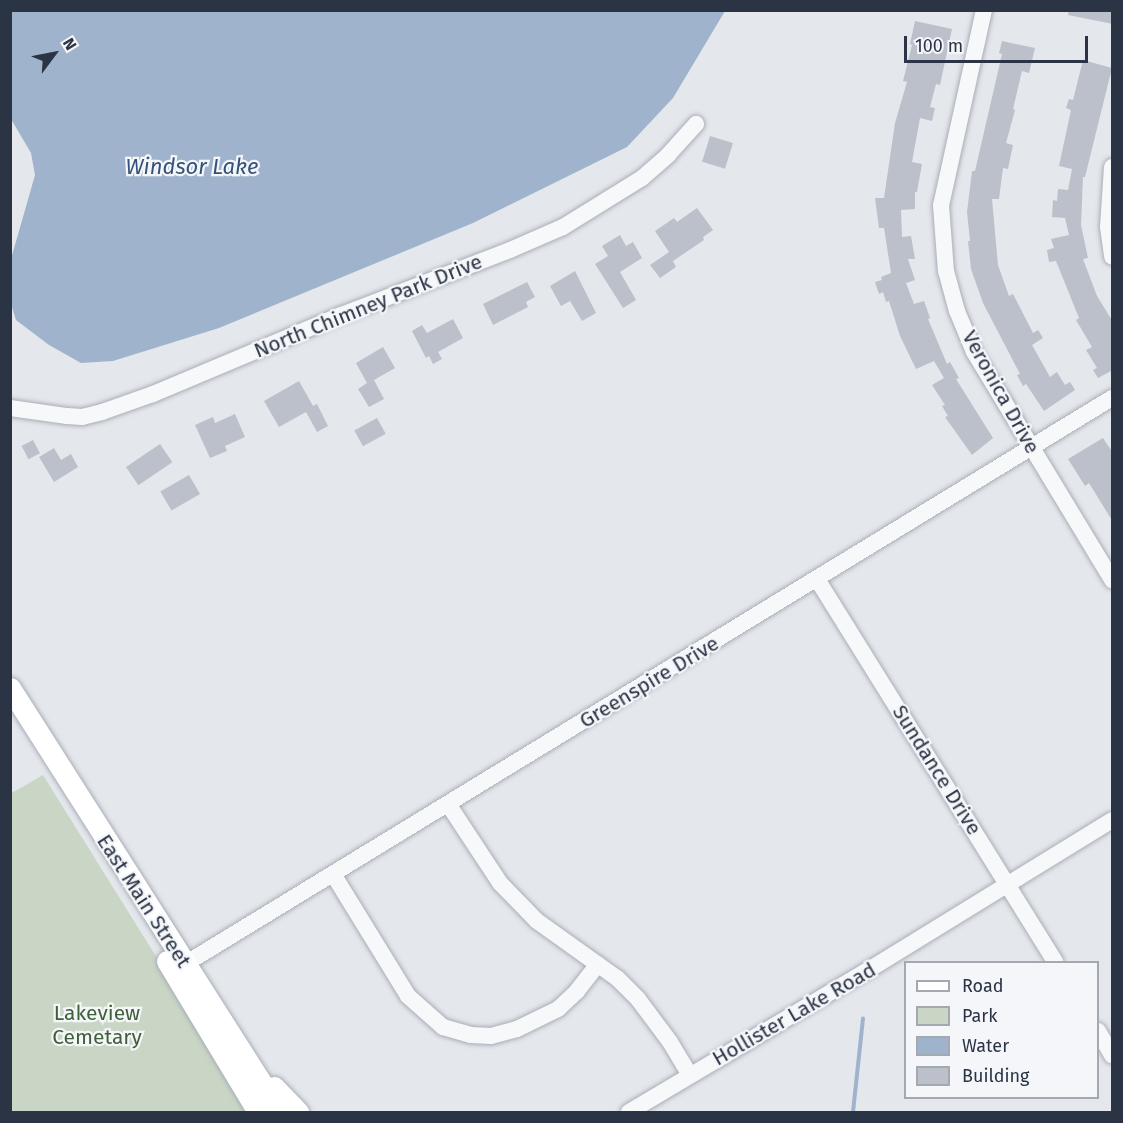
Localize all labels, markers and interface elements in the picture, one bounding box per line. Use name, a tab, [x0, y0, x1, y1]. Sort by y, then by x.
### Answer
north arrow	[24, 24, 84, 84]
scale bar	[907, 24, 1092, 62]
text: N	[59, 35, 81, 54]
text: 100 m	[915, 35, 963, 57]
water label: Windsor Lake	[126, 154, 258, 180]
street label: North Chimney Park Drive	[250, 249, 486, 363]
street label: Veronica Drive	[957, 326, 1045, 458]
street label: Greenspire Drive	[575, 631, 723, 733]
street label: Sundance Drive	[887, 701, 987, 839]
street label: East Main Street	[92, 830, 196, 972]
street label: Hollister Lake Road	[708, 957, 880, 1071]
legend	[904, 961, 1099, 1099]
text: Road	[962, 975, 1004, 997]
park label: Lakeview Cemetary	[52, 1000, 142, 1050]
text: Park	[962, 1005, 997, 1027]
text: Water	[962, 1035, 1009, 1057]
text: Building	[962, 1065, 1029, 1087]

